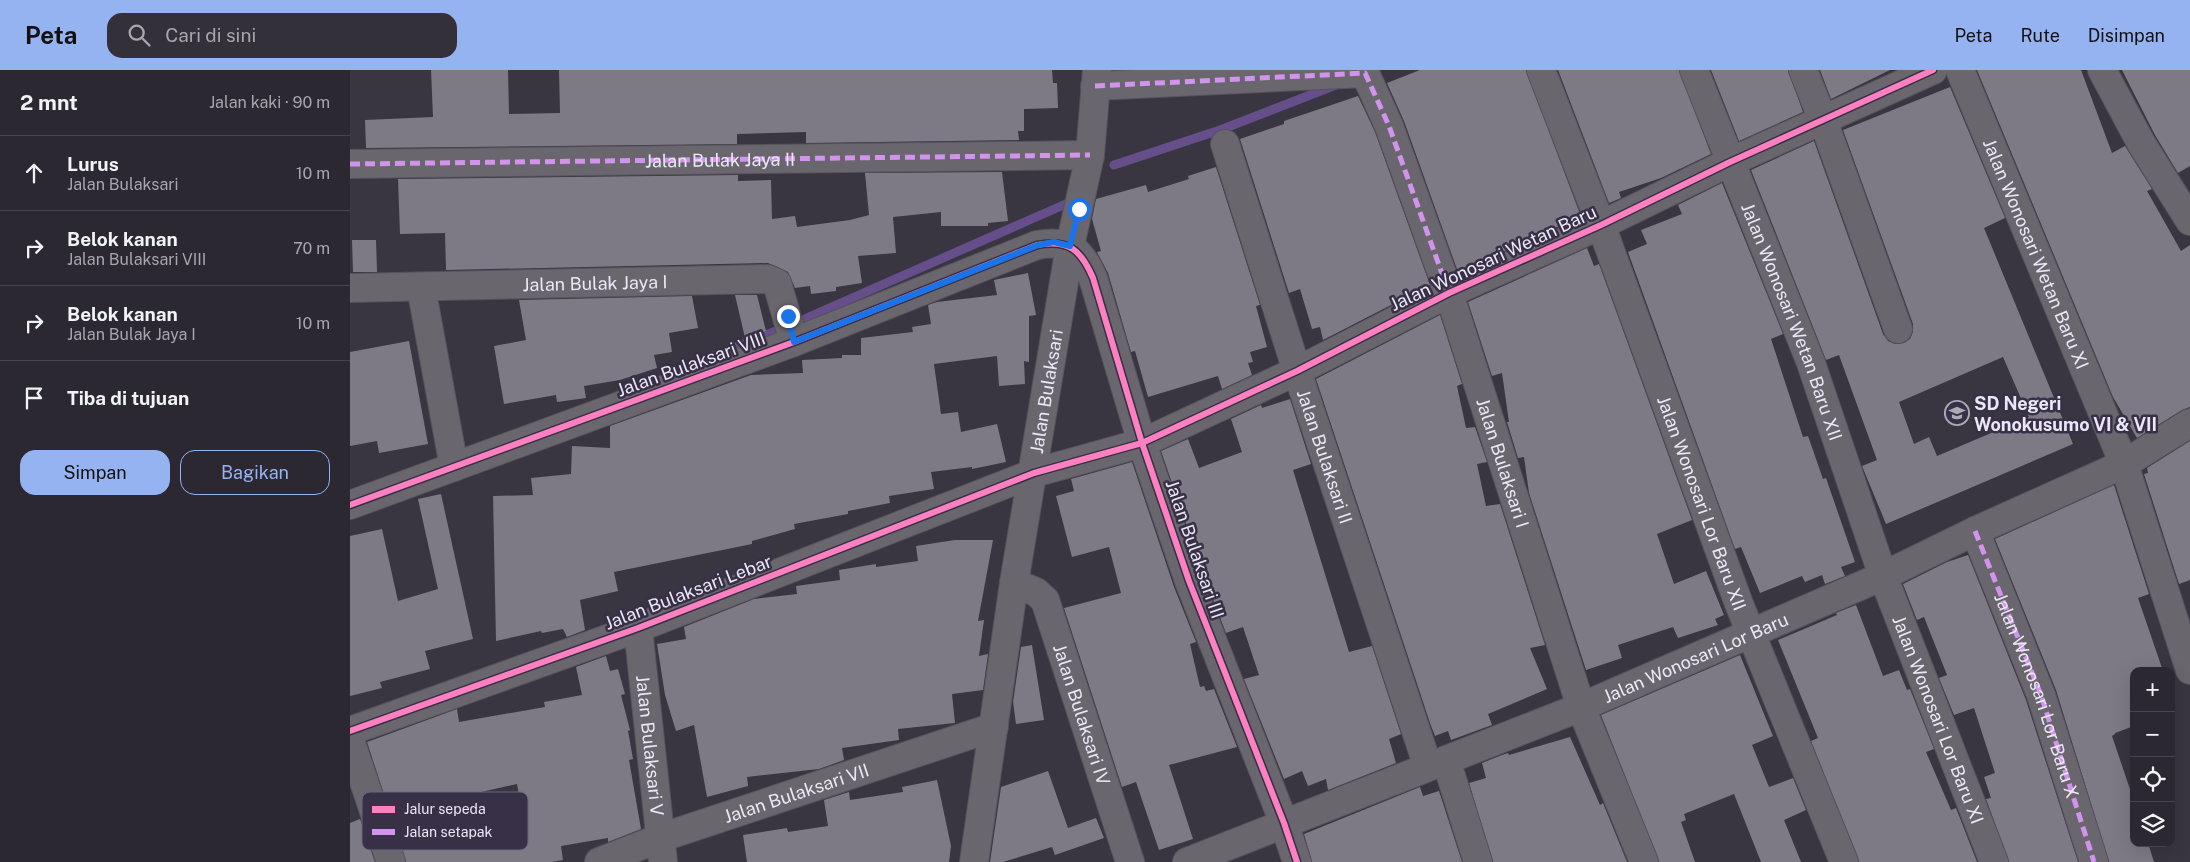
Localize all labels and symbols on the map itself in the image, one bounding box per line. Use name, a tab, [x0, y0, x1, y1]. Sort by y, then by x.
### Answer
street label: Jalan Wonosari Wetan Baru XI	[1979, 135, 2094, 372]
street label: Jalan Bulak Jaya II	[645, 148, 795, 171]
route start	[1068, 198, 1091, 221]
street label: Jalan Wonosari Wetan Baru XII	[1738, 200, 1847, 443]
street label: Jalan Wonosari Wetan Baru	[1386, 201, 1600, 315]
street label: Jalan Bulak Jaya I	[522, 271, 668, 295]
route end	[777, 305, 800, 328]
street label: Jalan Bulaksari VIII	[614, 327, 768, 401]
street label: Jalan Bulaksari	[1025, 328, 1066, 455]
street label: Jalan Bulaksari II	[1293, 386, 1357, 526]
street label: Jalan Wonosari Lor Baru XII	[1654, 393, 1751, 613]
place label: SD Negeri Wonokusumo VI & VII	[1974, 393, 2157, 435]
street label: Jalan Bulaksari I	[1473, 395, 1534, 530]
school or university icon: SD Negeri Wonokusumo VI & VII	[1944, 400, 1970, 426]
street label: Jalan Bulaksari III	[1161, 477, 1229, 621]
street label: Jalan Bulaksari Lebar	[601, 550, 775, 634]
street label: Jalan Wonosari Lor Baru X	[1991, 590, 2084, 801]
street label: Jalan Wonosari Lor Baru	[1599, 608, 1791, 707]
street label: Jalan Wonosari Lor Baru XI	[1889, 612, 1989, 826]
street label: Jalan Bulaksari IV	[1049, 641, 1115, 788]
street label: Jalan Bulaksari V	[633, 674, 669, 817]
street label: Jalan Bulaksari VII	[721, 759, 872, 827]
legend	[362, 792, 528, 850]
text: Jalur sepeda	[404, 801, 486, 817]
text: Jalan setapak	[404, 824, 492, 840]

